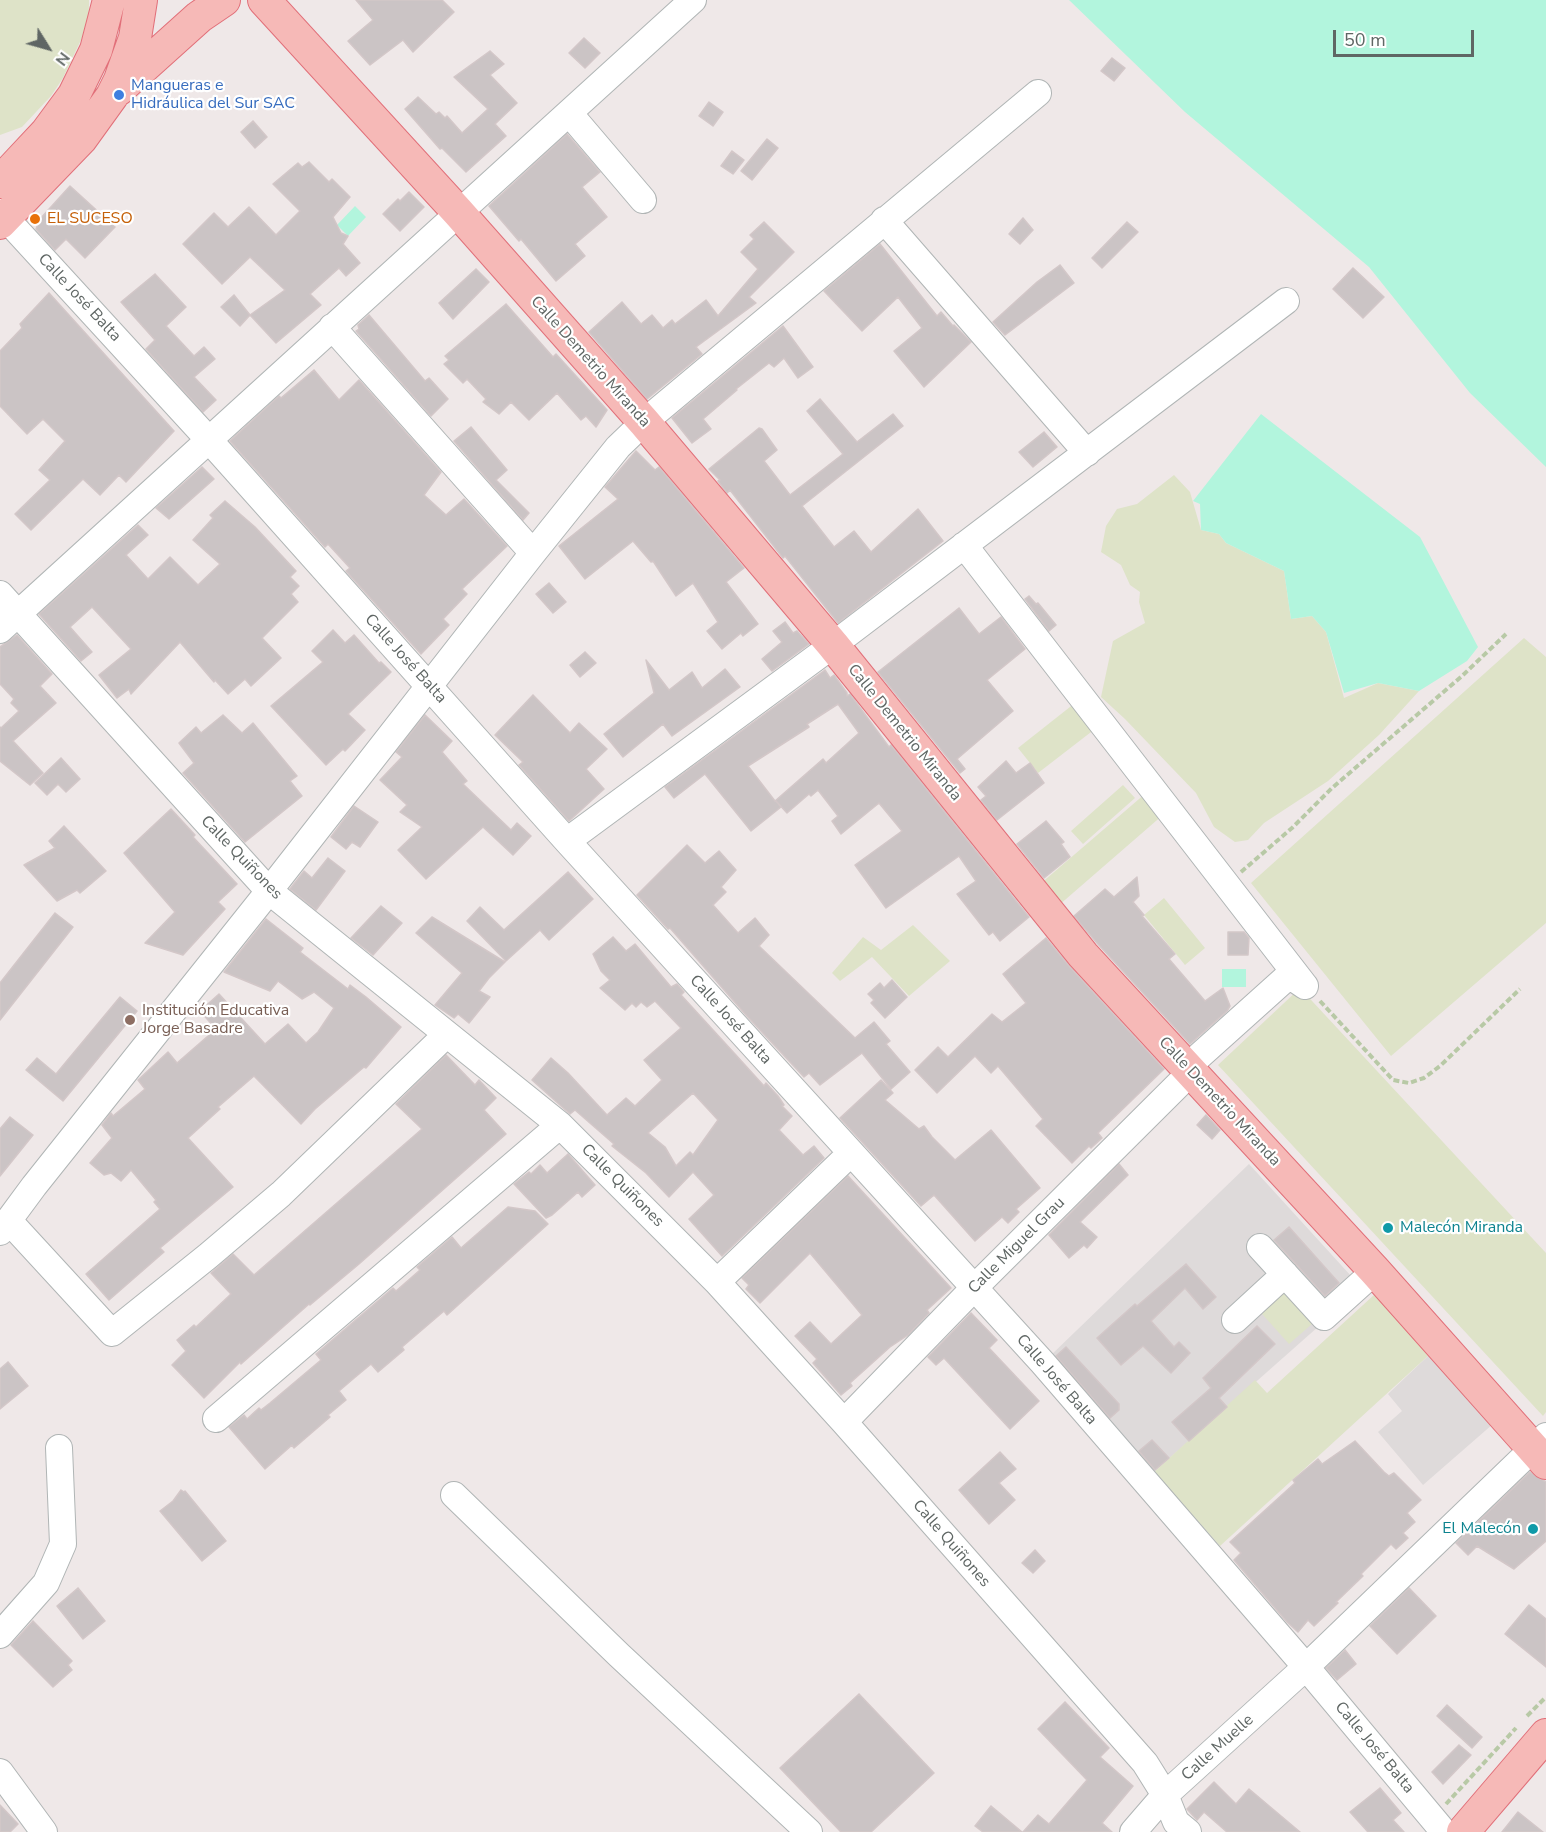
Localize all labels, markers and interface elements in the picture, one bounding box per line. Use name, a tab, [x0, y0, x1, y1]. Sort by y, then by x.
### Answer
north arrow	[18, 18, 78, 78]
scale bar	[1336, 18, 1477, 56]
text: 50 m	[1344, 28, 1386, 52]
text: N	[50, 47, 75, 70]
place label: Mangueras e Hidráulica del Sur SAC	[131, 76, 295, 114]
marker: Mangueras e Hidráulica del Sur SAC	[112, 88, 126, 102]
place label: EL SUCESO	[47, 209, 133, 229]
marker: EL SUCESO	[28, 212, 42, 226]
street label: Calle José Balta	[33, 250, 125, 346]
street label: Calle Demetrio Miranda	[526, 292, 654, 432]
street label: Calle José Balta	[360, 610, 450, 708]
street label: Calle Demetrio Miranda	[843, 661, 965, 805]
street label: Calle Quiñones	[196, 812, 286, 904]
street label: Calle José Balta	[685, 971, 775, 1069]
place label: Institución Educativa Jorge Basadre	[142, 1001, 289, 1039]
marker: Institución Educativa Jorge Basadre	[123, 1013, 137, 1027]
street label: Calle Demetrio Miranda	[1154, 1033, 1284, 1171]
street label: Calle Quiñones	[577, 1141, 667, 1231]
street label: Calle Miguel Grau	[965, 1194, 1069, 1298]
place label: Malecón Miranda	[1400, 1218, 1523, 1238]
marker: Malecón Miranda	[1381, 1221, 1395, 1235]
street label: Calle José Balta	[1012, 1331, 1100, 1429]
street label: Calle Quiñones	[908, 1496, 994, 1592]
place label: El Malecón	[1442, 1519, 1521, 1539]
marker: El Malecón	[1526, 1522, 1540, 1536]
street label: Calle José Balta	[1330, 1698, 1418, 1798]
street label: Calle Muelle	[1178, 1711, 1258, 1785]

